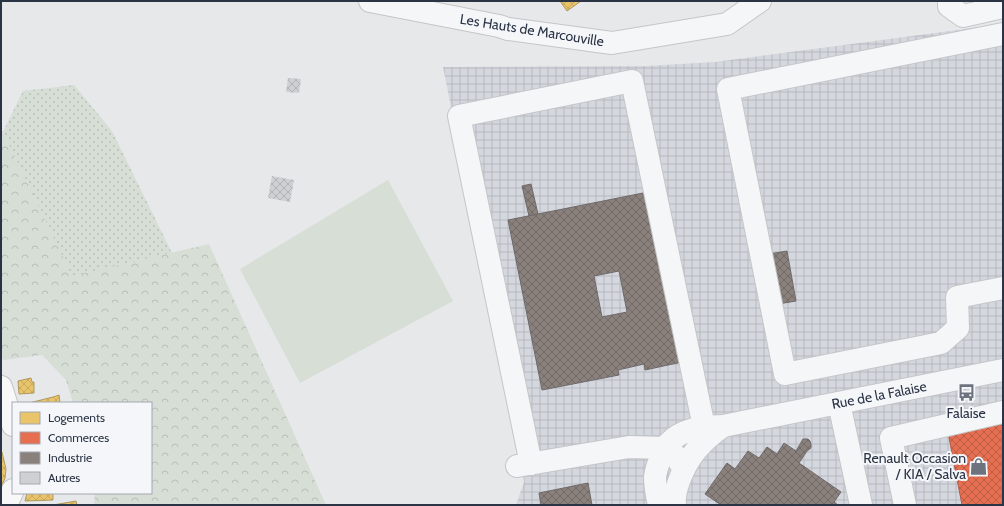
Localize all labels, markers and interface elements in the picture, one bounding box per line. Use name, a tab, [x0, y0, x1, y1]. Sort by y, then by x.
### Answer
street label: Les Hauts de Marcouville	[459, 10, 605, 50]
street label: Rue de la Falaise	[830, 377, 928, 413]
bus stop icon: Falaise	[956, 383, 976, 403]
legend	[12, 402, 152, 494]
place label: Falaise	[946, 404, 986, 422]
text: Logements	[48, 410, 105, 425]
text: Commerces	[48, 430, 109, 445]
place label: Renault Occasion / KIA / Salva	[863, 449, 966, 483]
text: Industrie	[48, 450, 92, 465]
shop icon: Renault Occasion / KIA / Salva	[969, 456, 989, 476]
text: Autres	[48, 470, 80, 485]

